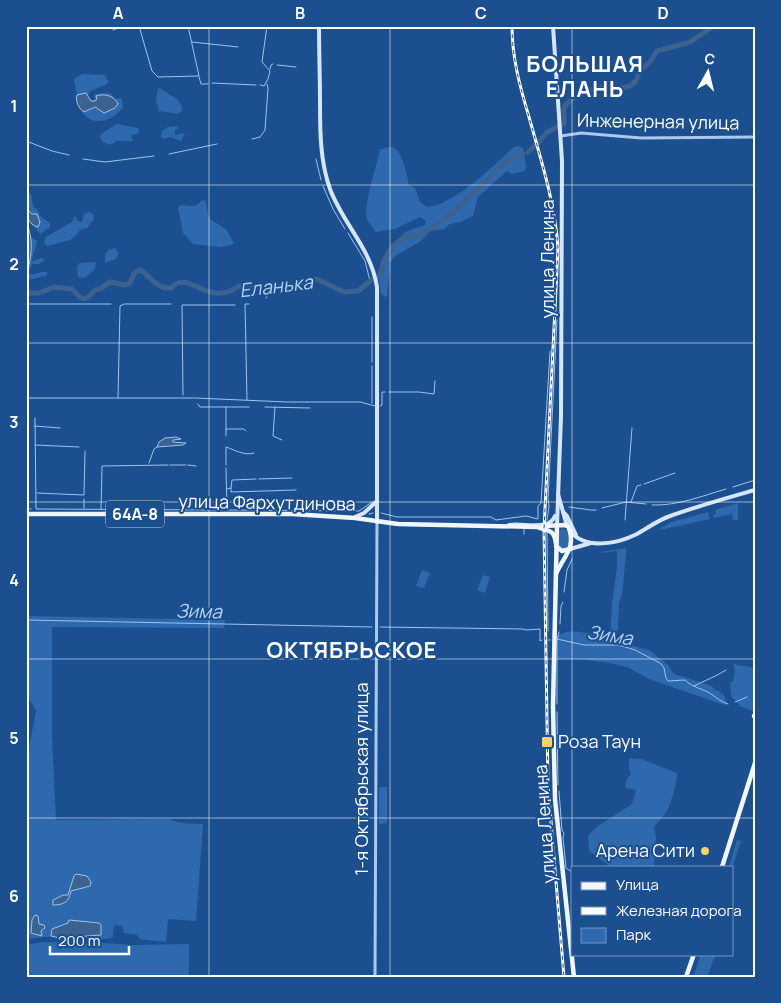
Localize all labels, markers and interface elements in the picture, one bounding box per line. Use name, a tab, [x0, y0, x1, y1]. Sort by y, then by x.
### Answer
text: A	[113, 2, 124, 24]
text: B	[295, 2, 305, 24]
text: C	[475, 2, 487, 24]
text: D	[657, 2, 669, 24]
north arrow	[684, 48, 734, 98]
district label: БОЛЬШАЯ ЕЛАНЬ	[526, 49, 644, 104]
text: С	[703, 49, 716, 69]
text: 1	[10, 95, 18, 117]
street label: Инженерная улица	[577, 108, 739, 134]
street label: улица Ленина	[535, 199, 559, 319]
text: 2	[9, 253, 19, 275]
water label: Еланька	[238, 268, 316, 303]
text: 3	[9, 411, 19, 433]
street label: улица Фархутдинова	[178, 488, 356, 516]
road number: 64А-8	[106, 500, 164, 528]
text: 4	[9, 569, 19, 591]
water label: Зима	[176, 598, 224, 624]
water label: Зима	[585, 619, 636, 652]
district label: ОКТЯБРЬСКОЕ	[267, 635, 437, 665]
street label: 1-я Октябрьская улица	[349, 683, 373, 875]
text: 5	[9, 727, 19, 749]
place label: Роза Таун	[558, 729, 641, 753]
marker: Роза Таун	[540, 735, 554, 749]
street label: улица Ленина	[528, 764, 560, 884]
place label: Арена Сити	[596, 838, 695, 862]
marker: Арена Сити	[699, 845, 711, 857]
legend	[571, 866, 734, 956]
text: Улица	[616, 874, 659, 895]
text: 6	[9, 885, 19, 907]
text: Железная дорога	[616, 900, 741, 921]
scale bar	[50, 923, 129, 955]
text: Парк	[616, 924, 652, 945]
text: 200 m	[58, 930, 101, 951]

